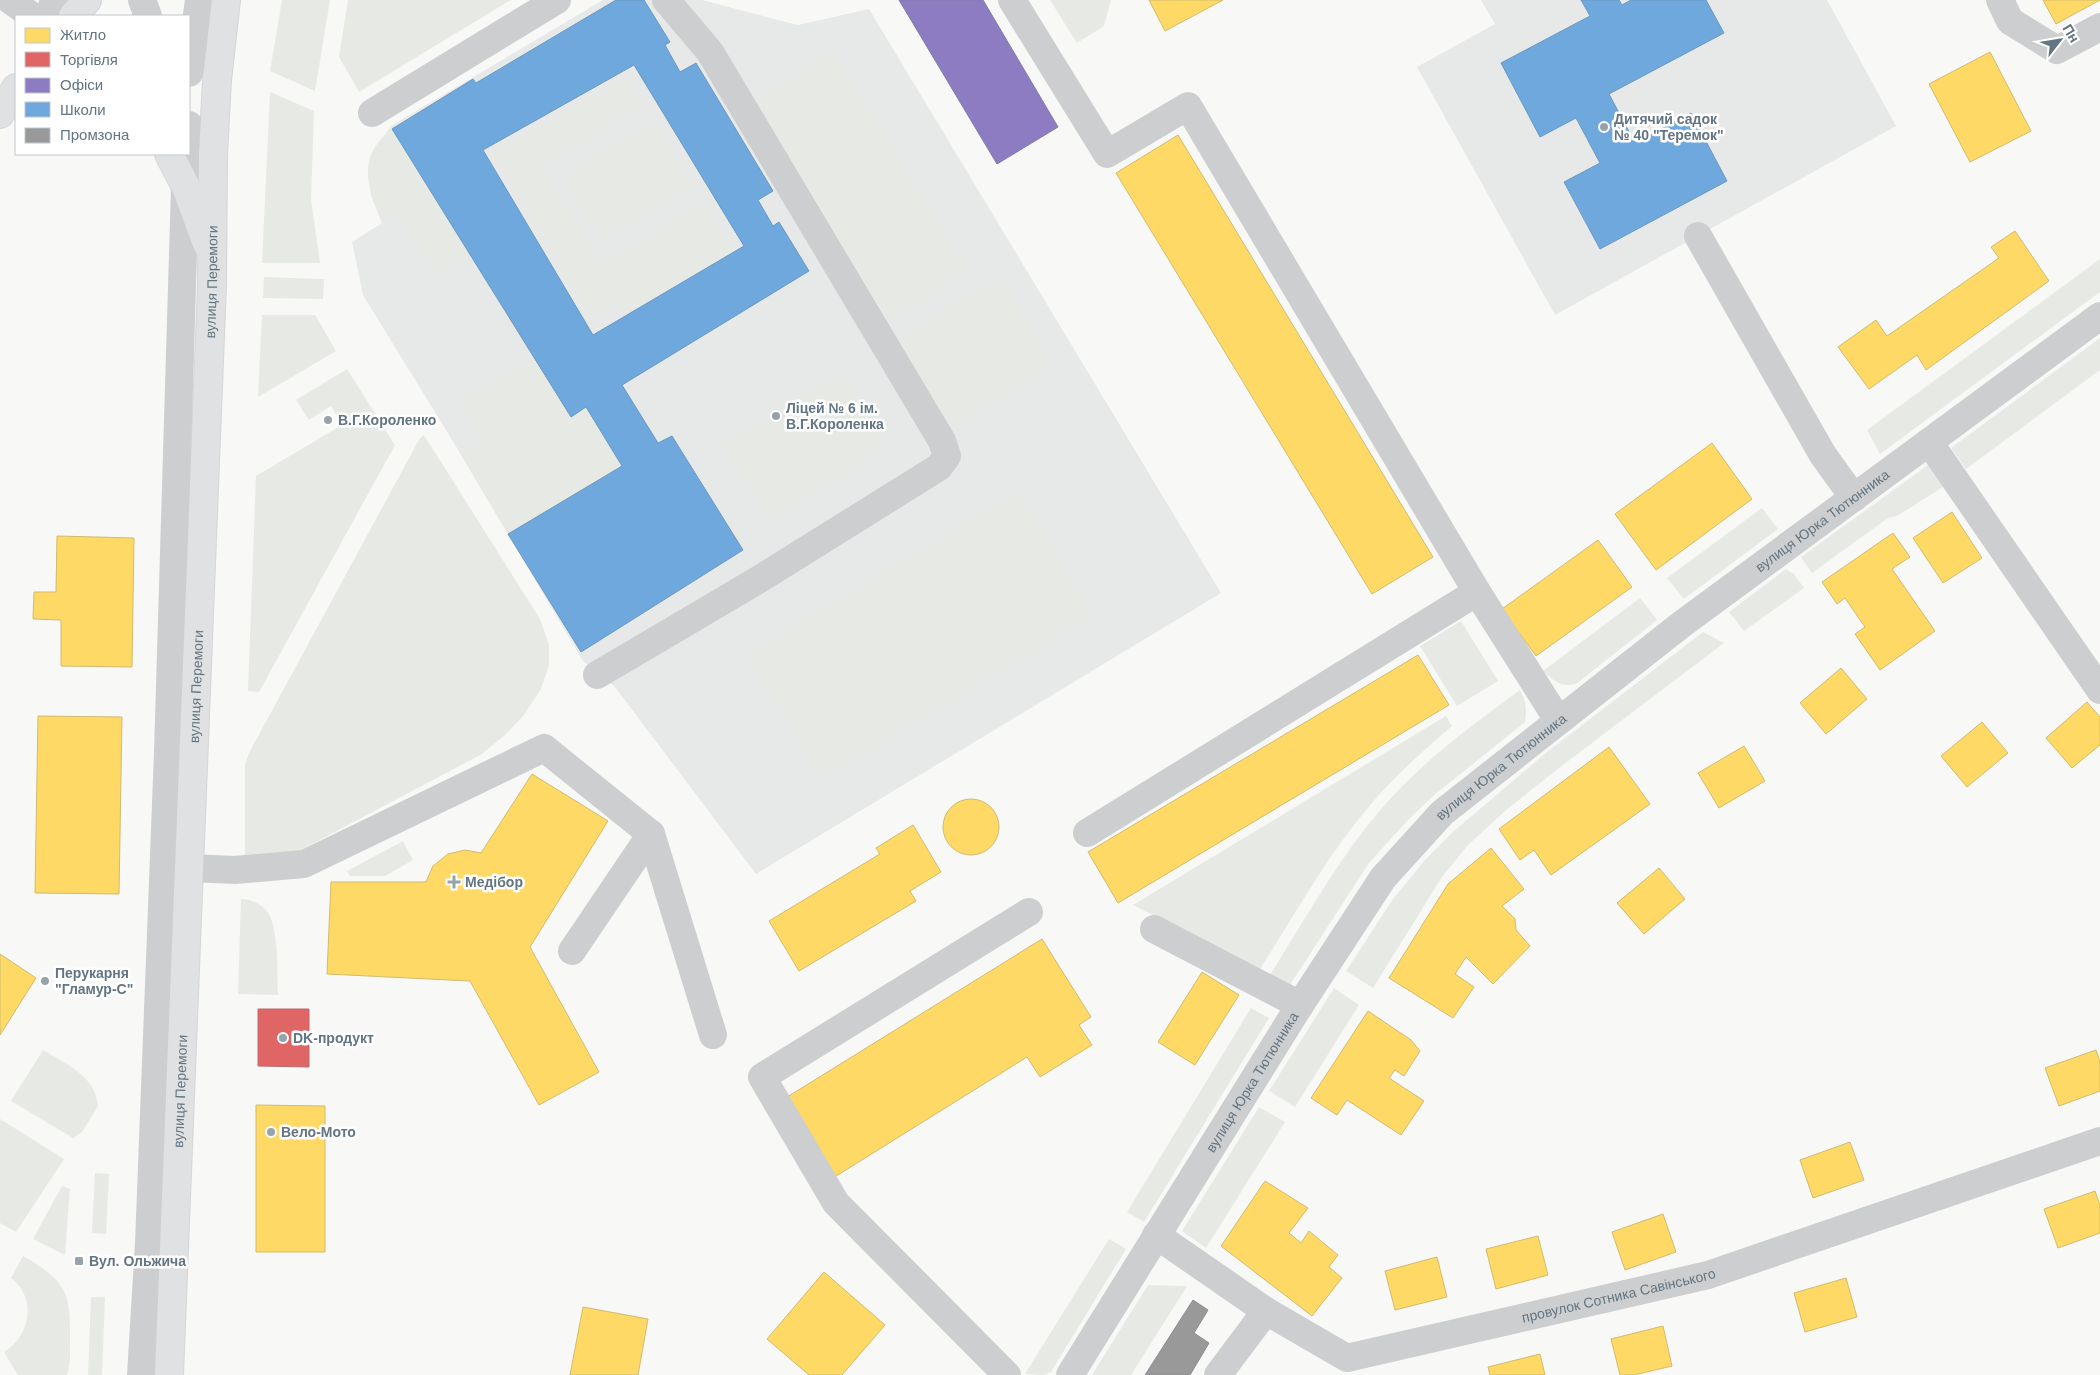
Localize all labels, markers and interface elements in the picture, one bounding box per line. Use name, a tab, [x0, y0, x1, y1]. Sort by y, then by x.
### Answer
legend	[15, 15, 190, 155]
north arrow	[2035, 15, 2085, 65]
text: Пн	[2060, 21, 2083, 45]
text: Житло	[60, 26, 106, 43]
text: Торгівля	[60, 51, 118, 68]
text: Офіси	[60, 76, 103, 93]
text: Школи	[60, 101, 106, 118]
place label: Дитячий садок № 40 "Теремок"	[1614, 111, 1724, 143]
marker: Дитячий садок № 40 "Теремок"	[1598, 121, 1610, 133]
text: Промзона	[60, 126, 130, 143]
street label: вулиця Перемоги	[202, 225, 220, 339]
place label: Ліцей № 6 ім. В.Г.Короленка	[786, 400, 884, 432]
marker: Ліцей № 6 ім. В.Г.Короленка	[770, 410, 782, 422]
place label: В.Г.Короленко	[338, 412, 436, 428]
marker: В.Г.Короленко	[322, 414, 334, 426]
street label: вулиця Юрка Тютюнника	[1752, 466, 1892, 575]
street label: вулиця Перемоги	[186, 630, 206, 743]
street label: вулиця Юрка Тютюнника	[1432, 710, 1570, 823]
place label: Медібор	[465, 874, 523, 890]
marker: Медібор	[447, 875, 461, 889]
place label: Перукарня "Гламур-С"	[55, 965, 133, 997]
marker: Перукарня "Гламур-С"	[39, 975, 51, 987]
street label: вулиця Юрка Тютюнника	[1203, 1009, 1302, 1155]
place label: DK-продукт	[293, 1030, 374, 1046]
marker: DK-продукт	[277, 1032, 289, 1044]
street label: вулиця Перемоги	[170, 1034, 190, 1148]
place label: Вело-Мото	[281, 1124, 356, 1140]
marker: Вело-Мото	[265, 1126, 277, 1138]
place label: Вул. Ольжича	[89, 1253, 186, 1269]
marker: Вул. Ольжича	[73, 1255, 85, 1267]
street label: провулок Сотника Савінського	[1520, 1265, 1718, 1326]

